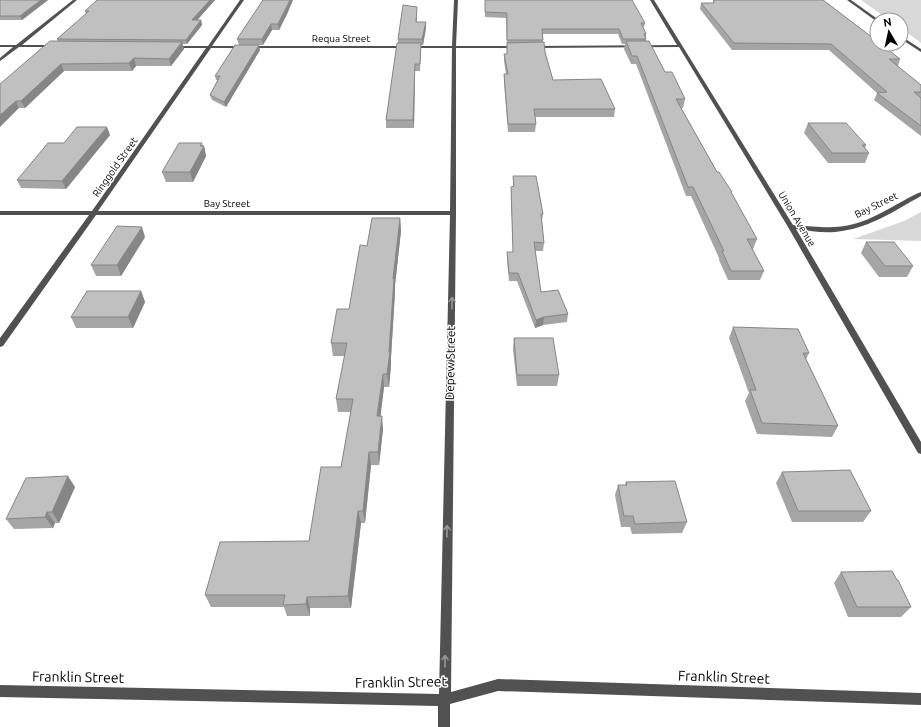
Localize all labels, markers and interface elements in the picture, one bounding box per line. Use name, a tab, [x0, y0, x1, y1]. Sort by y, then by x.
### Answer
north arrow	[869, 12, 909, 52]
text: N	[882, 16, 892, 29]
street label: Requa Street	[312, 33, 370, 44]
street label: Ringgold Street	[90, 135, 140, 199]
street label: Union Avenue	[776, 189, 818, 249]
street label: Bay Street	[853, 190, 899, 220]
street label: Bay Street	[204, 198, 250, 209]
one-way arrow	[448, 297, 455, 310]
street label: Depew Street	[443, 325, 457, 400]
one-way arrow	[443, 525, 451, 538]
one-way arrow	[441, 655, 449, 668]
street label: Franklin Street	[678, 667, 771, 687]
street label: Franklin Street	[32, 668, 125, 686]
street label: Franklin Street	[355, 673, 448, 691]

